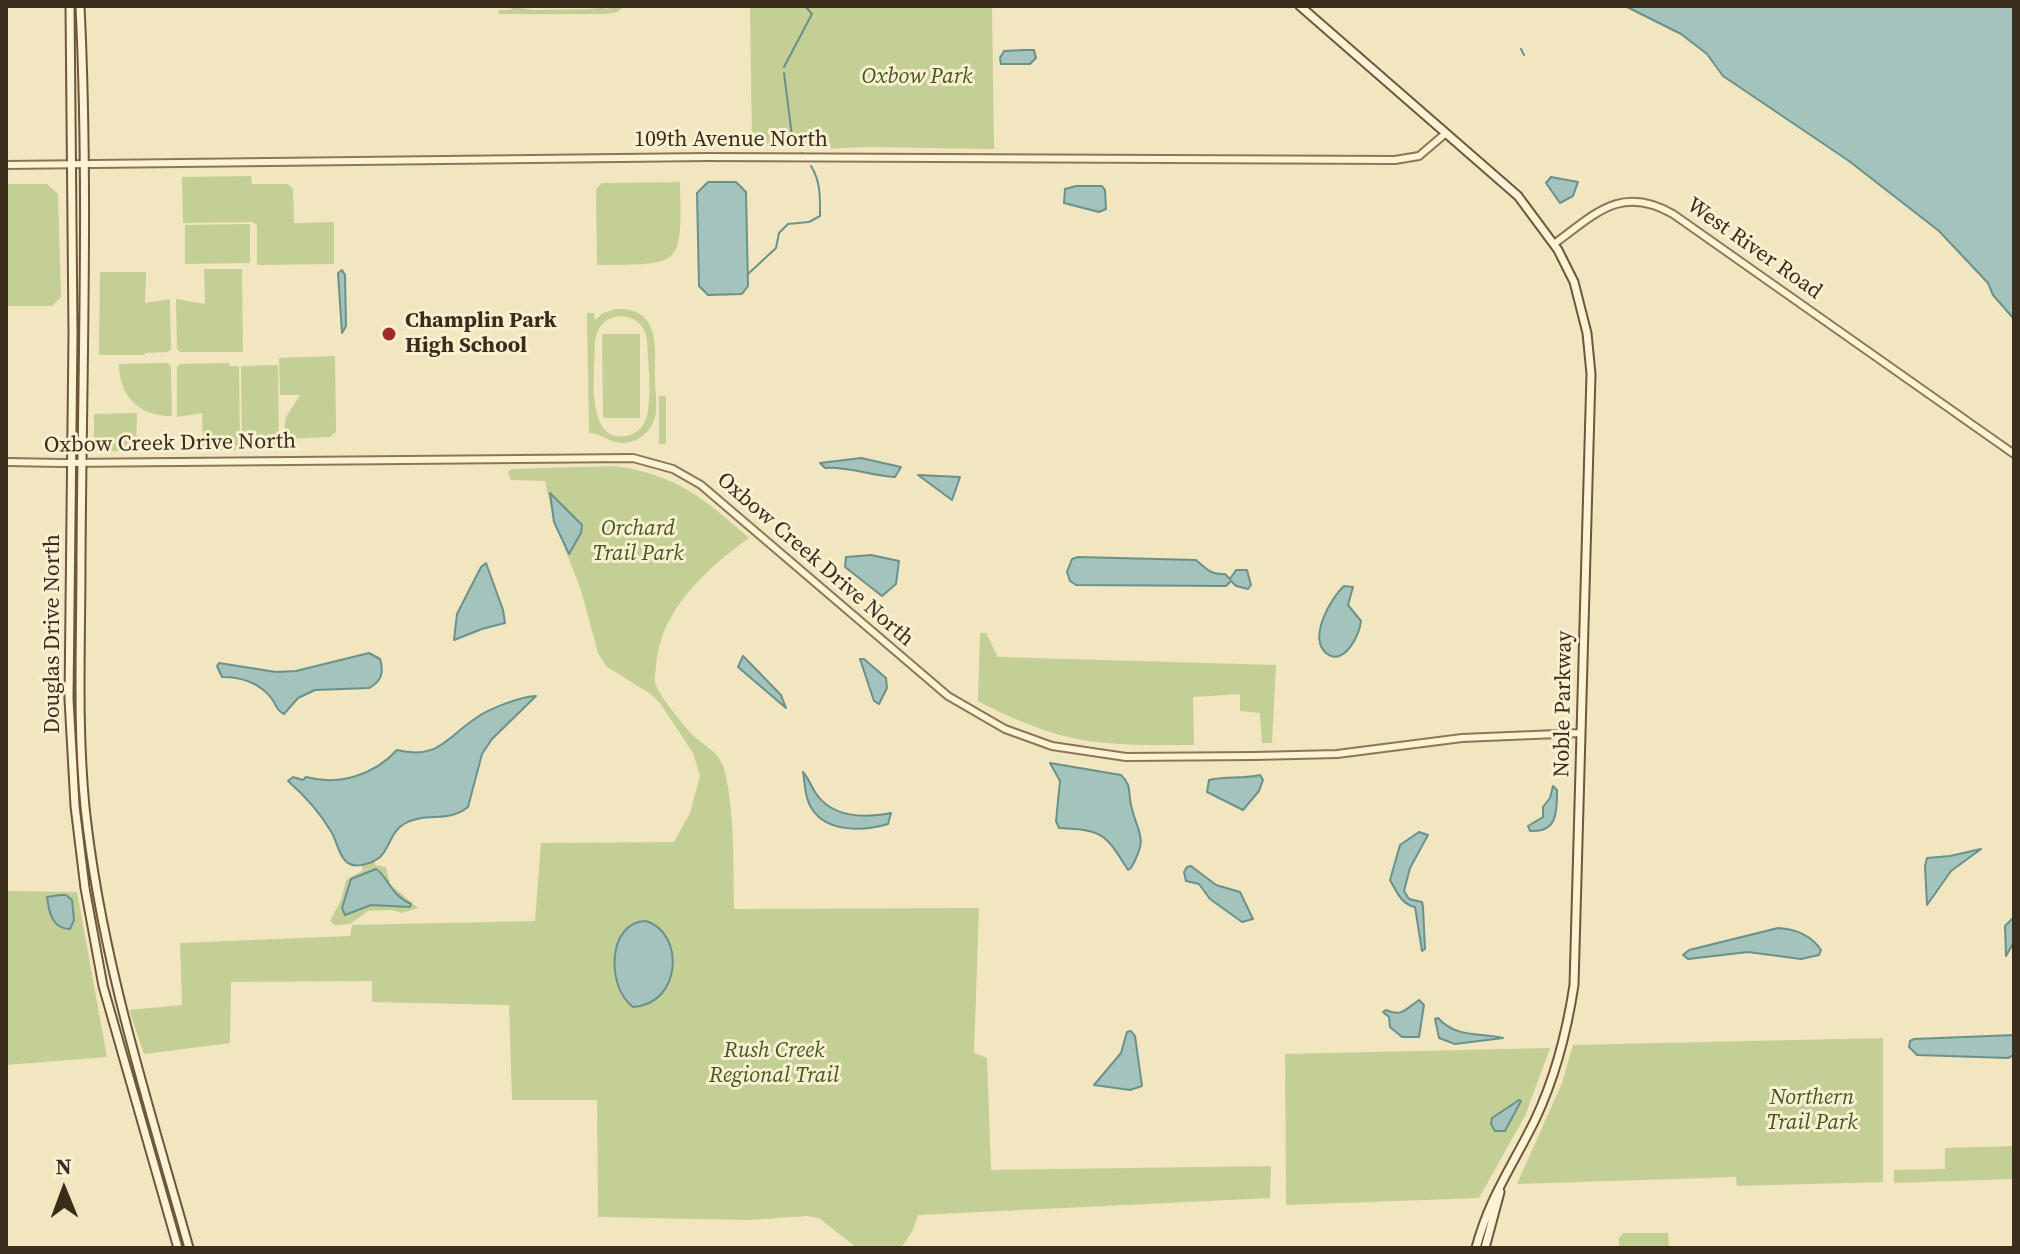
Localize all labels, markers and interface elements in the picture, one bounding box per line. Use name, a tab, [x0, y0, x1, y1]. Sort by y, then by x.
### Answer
park label: Oxbow Park	[861, 64, 973, 90]
street label: 109th Avenue North	[634, 127, 828, 153]
street label: West River Road	[1681, 192, 1827, 306]
place label: Champlin Park High School	[405, 308, 557, 360]
marker: Champlin Park High School	[380, 325, 398, 343]
street label: Oxbow Creek Drive North	[44, 429, 296, 459]
street label: Oxbow Creek Drive North	[711, 467, 919, 653]
park label: Orchard Trail Park	[592, 516, 684, 568]
street label: Douglas Drive North	[40, 534, 66, 734]
street label: Noble Parkway	[1550, 630, 1578, 778]
park label: Rush Creek Regional Trail	[709, 1038, 839, 1090]
park label: Northern Trail Park	[1766, 1085, 1858, 1136]
north arrow	[24, 1150, 104, 1230]
text: N	[55, 1151, 72, 1181]

